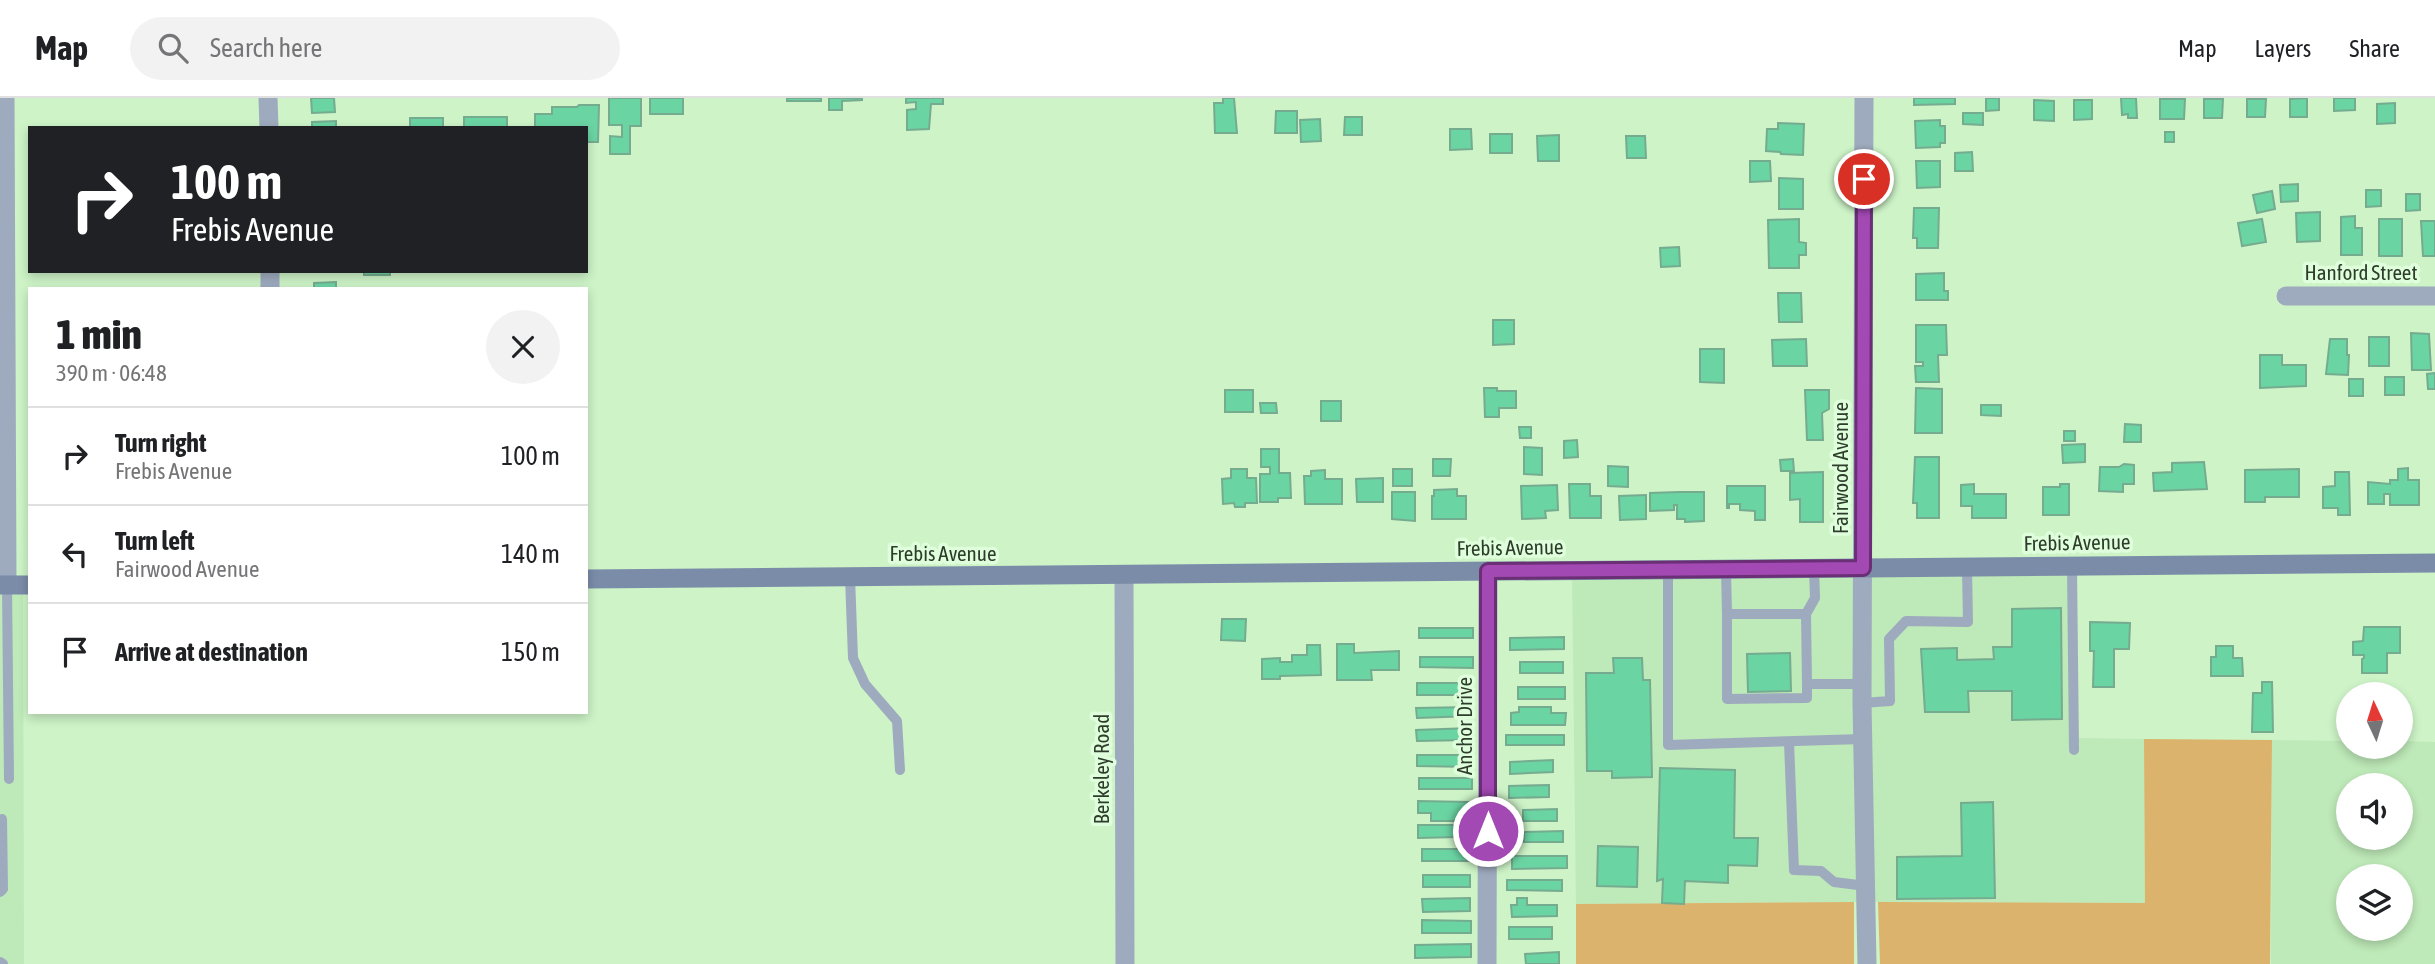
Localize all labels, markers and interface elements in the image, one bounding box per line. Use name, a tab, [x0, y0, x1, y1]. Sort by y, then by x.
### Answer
search box	[130, 17, 620, 80]
text: Map	[35, 29, 88, 67]
icon: search	[154, 29, 192, 67]
text: Search here	[210, 33, 322, 63]
text: Map	[2178, 35, 2217, 62]
text: Layers	[2255, 35, 2311, 62]
text: Share	[2349, 35, 2400, 62]
pin	[1834, 149, 1894, 209]
text: 100 m	[171, 153, 282, 209]
icon: right	[56, 154, 147, 245]
icon: arrive	[1845, 160, 1883, 198]
text: Frebis Avenue	[171, 211, 334, 248]
street label: Hanford Street	[2305, 260, 2417, 284]
text: 1 min	[56, 310, 142, 358]
button: close	[486, 310, 560, 384]
text: 390 m · 06:48	[56, 360, 167, 386]
street label: Fairwood Avenue	[1828, 402, 1852, 534]
text: Turn right	[115, 428, 206, 458]
icon: right	[56, 437, 94, 475]
text: 100 m	[501, 441, 560, 471]
text: Frebis Avenue	[115, 458, 232, 484]
text: Turn left	[115, 526, 195, 556]
street label: Frebis Avenue	[2023, 529, 2131, 555]
street label: Frebis Avenue	[1456, 534, 1564, 560]
icon: left	[56, 535, 94, 573]
text: 140 m	[501, 539, 560, 569]
street label: Frebis Avenue	[890, 541, 996, 565]
text: Fairwood Avenue	[115, 556, 259, 582]
icon: arrive	[56, 633, 94, 671]
text: Arrive at destination	[115, 637, 308, 667]
text: 150 m	[501, 637, 560, 667]
street label: Anchor Drive	[1452, 677, 1476, 775]
north arrow	[2336, 682, 2413, 760]
map controls	[2336, 682, 2413, 941]
street label: Berkeley Road	[1089, 714, 1113, 824]
button: sound	[2336, 773, 2413, 850]
position arrow	[1451, 794, 1525, 868]
button: layers	[2336, 864, 2413, 941]

